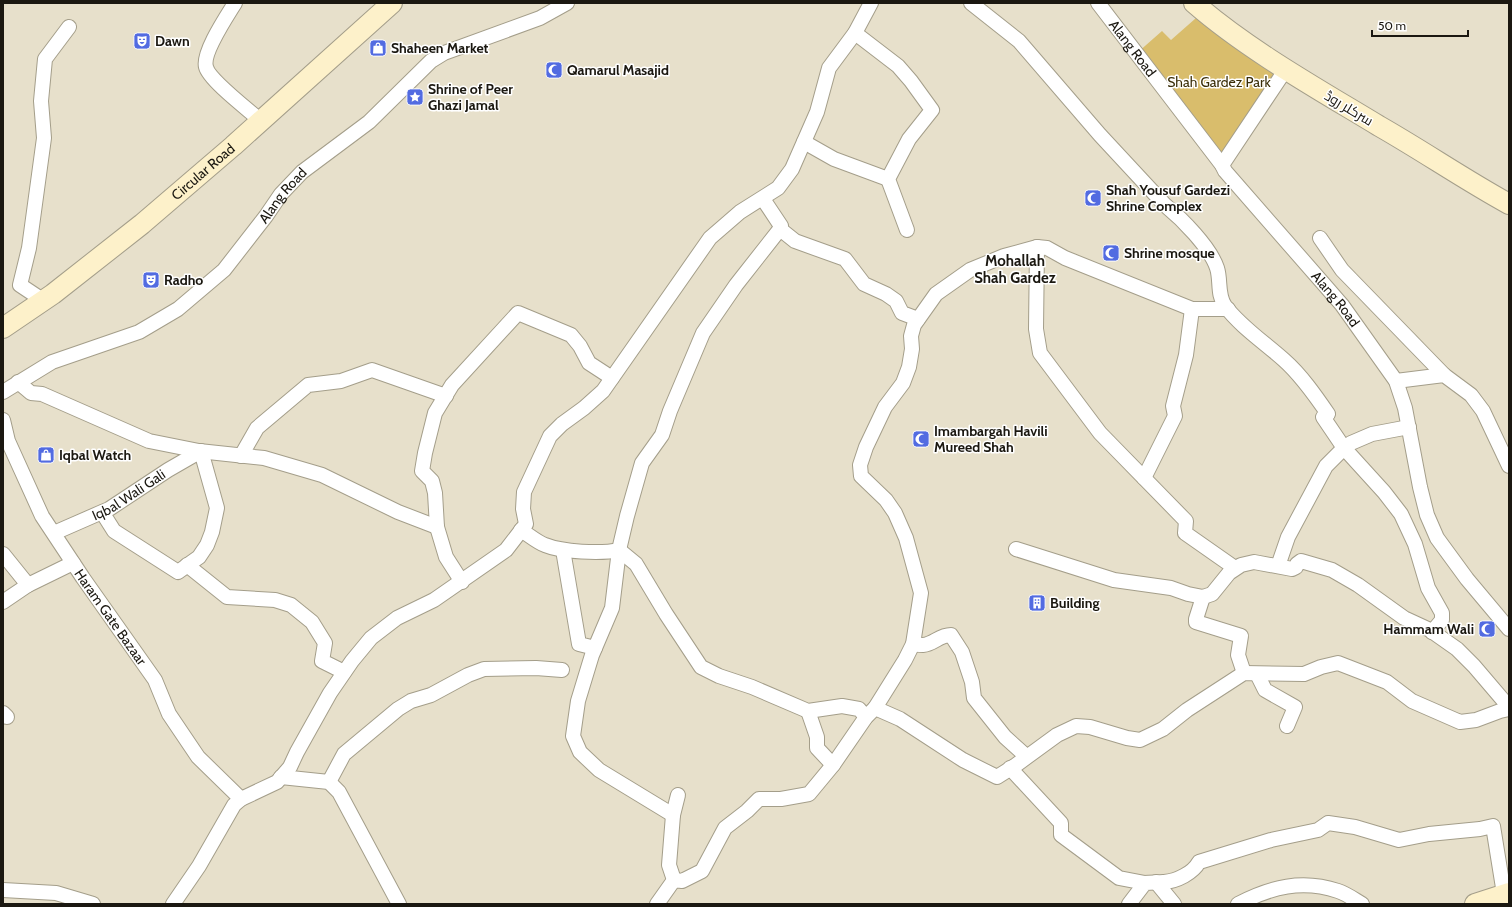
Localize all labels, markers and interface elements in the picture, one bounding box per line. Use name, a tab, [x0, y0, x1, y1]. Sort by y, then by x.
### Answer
scale bar	[1372, 12, 1468, 38]
street label: Alang Road	[1105, 16, 1160, 80]
text: 50 m	[1378, 18, 1406, 33]
theatre icon: Dawn	[132, 31, 152, 51]
place label: Dawn	[155, 32, 190, 50]
shop icon: Shaheen Market	[368, 38, 388, 58]
place label: Shaheen Market	[391, 39, 489, 57]
mosque icon: Qamarul Masajid	[544, 60, 564, 80]
place label: Qamarul Masajid	[567, 61, 669, 79]
park label: Shah Gardez Park	[1167, 73, 1271, 91]
place label: Shrine of Peer Ghazi Jamal	[428, 80, 513, 114]
street label: سرکلر روڈ	[1321, 86, 1377, 130]
place icon: Shrine of Peer Ghazi Jamal	[405, 87, 425, 107]
street label: Circular Road	[167, 140, 238, 204]
street label: Alang Road	[255, 164, 311, 227]
place label: Shah Yousuf Gardezi Shrine Complex	[1106, 181, 1230, 215]
mosque icon: Shah Yousuf Gardezi Shrine Complex	[1083, 188, 1103, 208]
mosque icon: Shrine mosque	[1101, 243, 1121, 263]
place label: Shrine mosque	[1124, 244, 1215, 262]
district label: Mohallah Shah Gardez	[974, 252, 1056, 287]
street label: Alang Road	[1308, 267, 1364, 330]
theatre icon: Radho	[141, 270, 161, 290]
place label: Radho	[164, 271, 203, 289]
place label: Imambargah Havili Mureed Shah	[934, 422, 1048, 456]
mosque icon: Imambargah Havili Mureed Shah	[911, 429, 931, 449]
shop icon: Iqbal Watch	[36, 445, 56, 465]
place label: Iqbal Watch	[59, 446, 131, 464]
street label: Iqbal Wali Gali	[89, 465, 169, 524]
street label: Haram Gate Bazaar	[70, 565, 151, 669]
building icon: Building	[1027, 593, 1047, 613]
place label: Building	[1050, 594, 1099, 612]
mosque icon: Hammam Wali	[1477, 619, 1497, 639]
place label: Hammam Wali	[1383, 620, 1474, 638]

